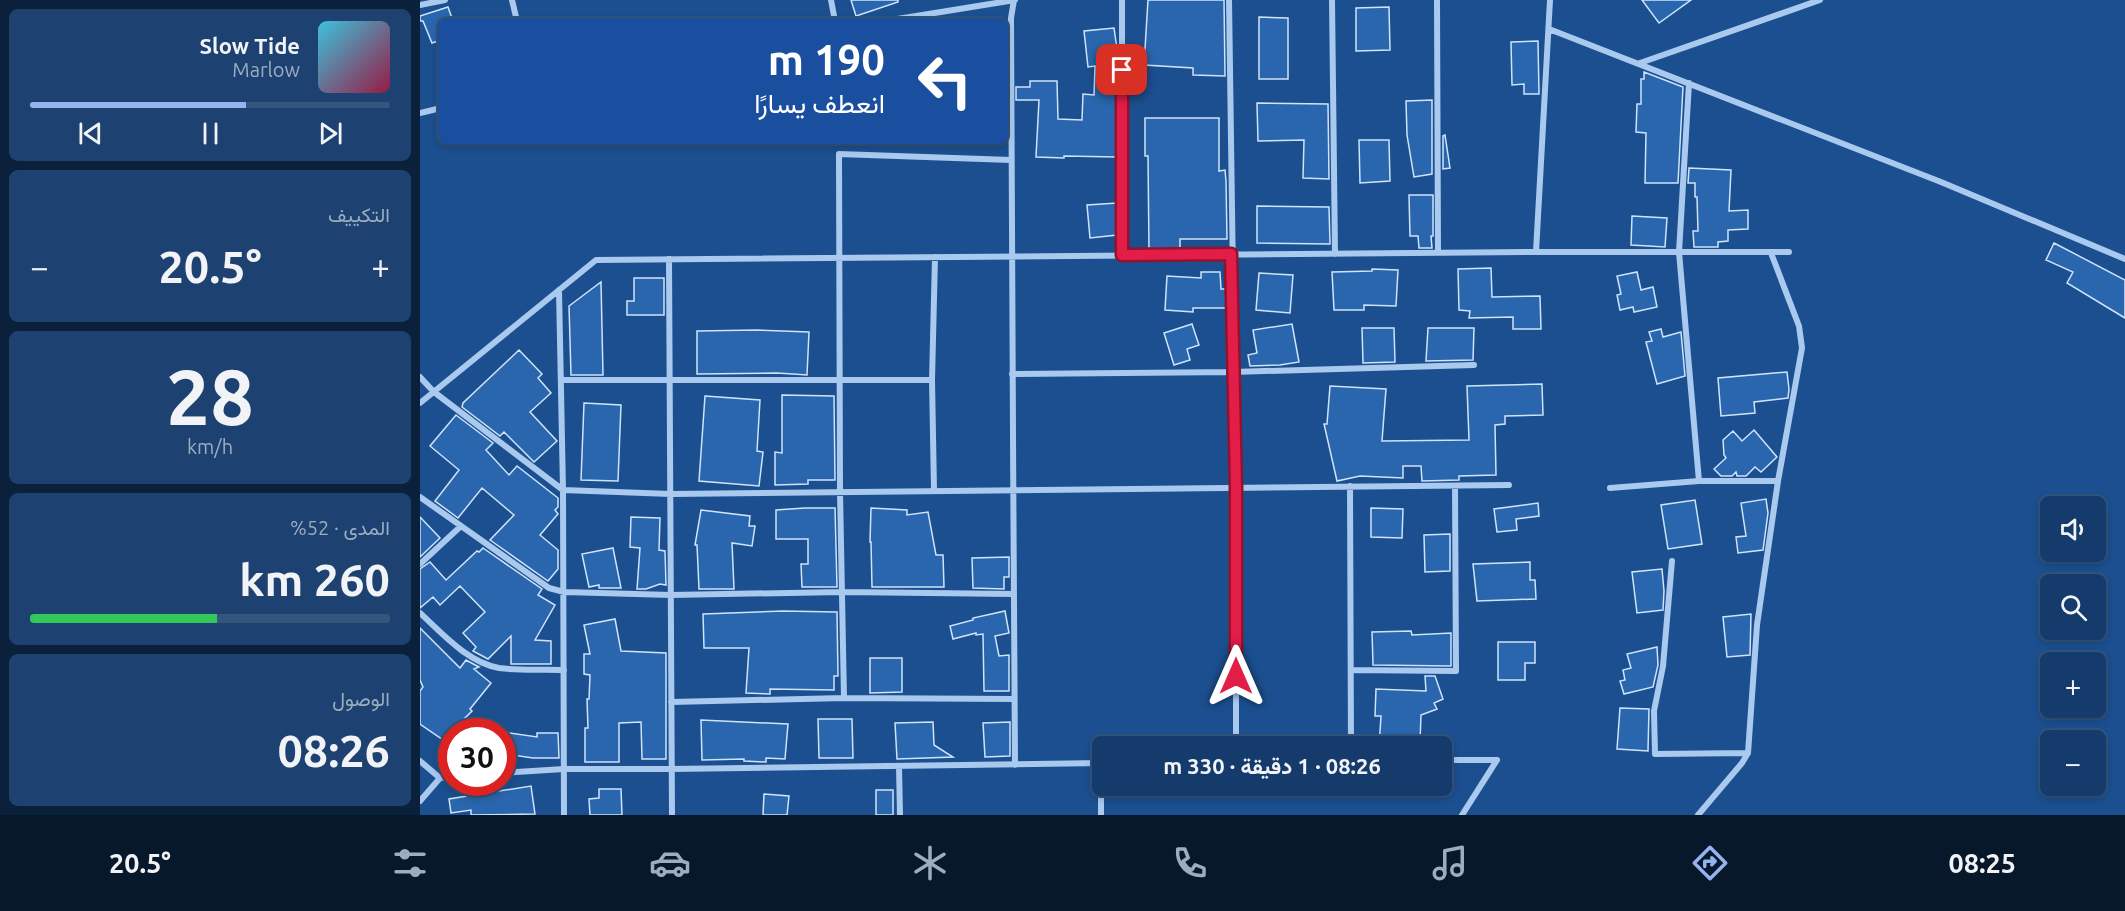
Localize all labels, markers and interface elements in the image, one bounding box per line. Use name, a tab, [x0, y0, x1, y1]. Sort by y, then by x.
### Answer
text: Slow Tide	[200, 33, 300, 58]
text: 190 m	[768, 36, 885, 83]
icon: left	[906, 42, 984, 120]
pin	[1096, 44, 1147, 95]
icon: arrive	[1105, 53, 1138, 86]
text: Marlow	[232, 58, 300, 81]
text: انعطف يسارًا	[754, 88, 885, 118]
icon: previous	[74, 117, 107, 150]
icon: pause	[194, 117, 227, 150]
icon: next	[314, 117, 347, 150]
text: التكييف	[328, 203, 390, 226]
text: 20.5°	[158, 241, 262, 292]
text: −	[30, 248, 49, 285]
text: +	[371, 248, 390, 285]
text: 28	[166, 352, 254, 440]
text: km/h	[187, 435, 233, 458]
map controls	[2040, 496, 2106, 796]
button: sound	[2040, 496, 2106, 562]
text: المدى · 52%	[290, 516, 390, 539]
text: 260 km	[239, 554, 390, 605]
button: search	[2040, 574, 2106, 640]
position arrow	[1204, 644, 1268, 708]
button: +	[2040, 652, 2106, 718]
text: الوصول	[332, 687, 390, 710]
speed limit sign: 30	[438, 718, 516, 796]
text: 08:26	[277, 725, 390, 776]
button: −	[2040, 730, 2106, 796]
text: 08:26 · 1 دقيقة · 330 m	[1163, 753, 1381, 778]
icon: filters	[389, 842, 431, 884]
icon: car	[649, 842, 691, 884]
icon: climate	[909, 842, 951, 884]
icon: phone	[1169, 842, 1211, 884]
icon: music	[1429, 842, 1471, 884]
icon: directions	[1689, 842, 1731, 884]
text: 20.5°	[109, 848, 171, 878]
text: 08:25	[1948, 848, 2016, 878]

